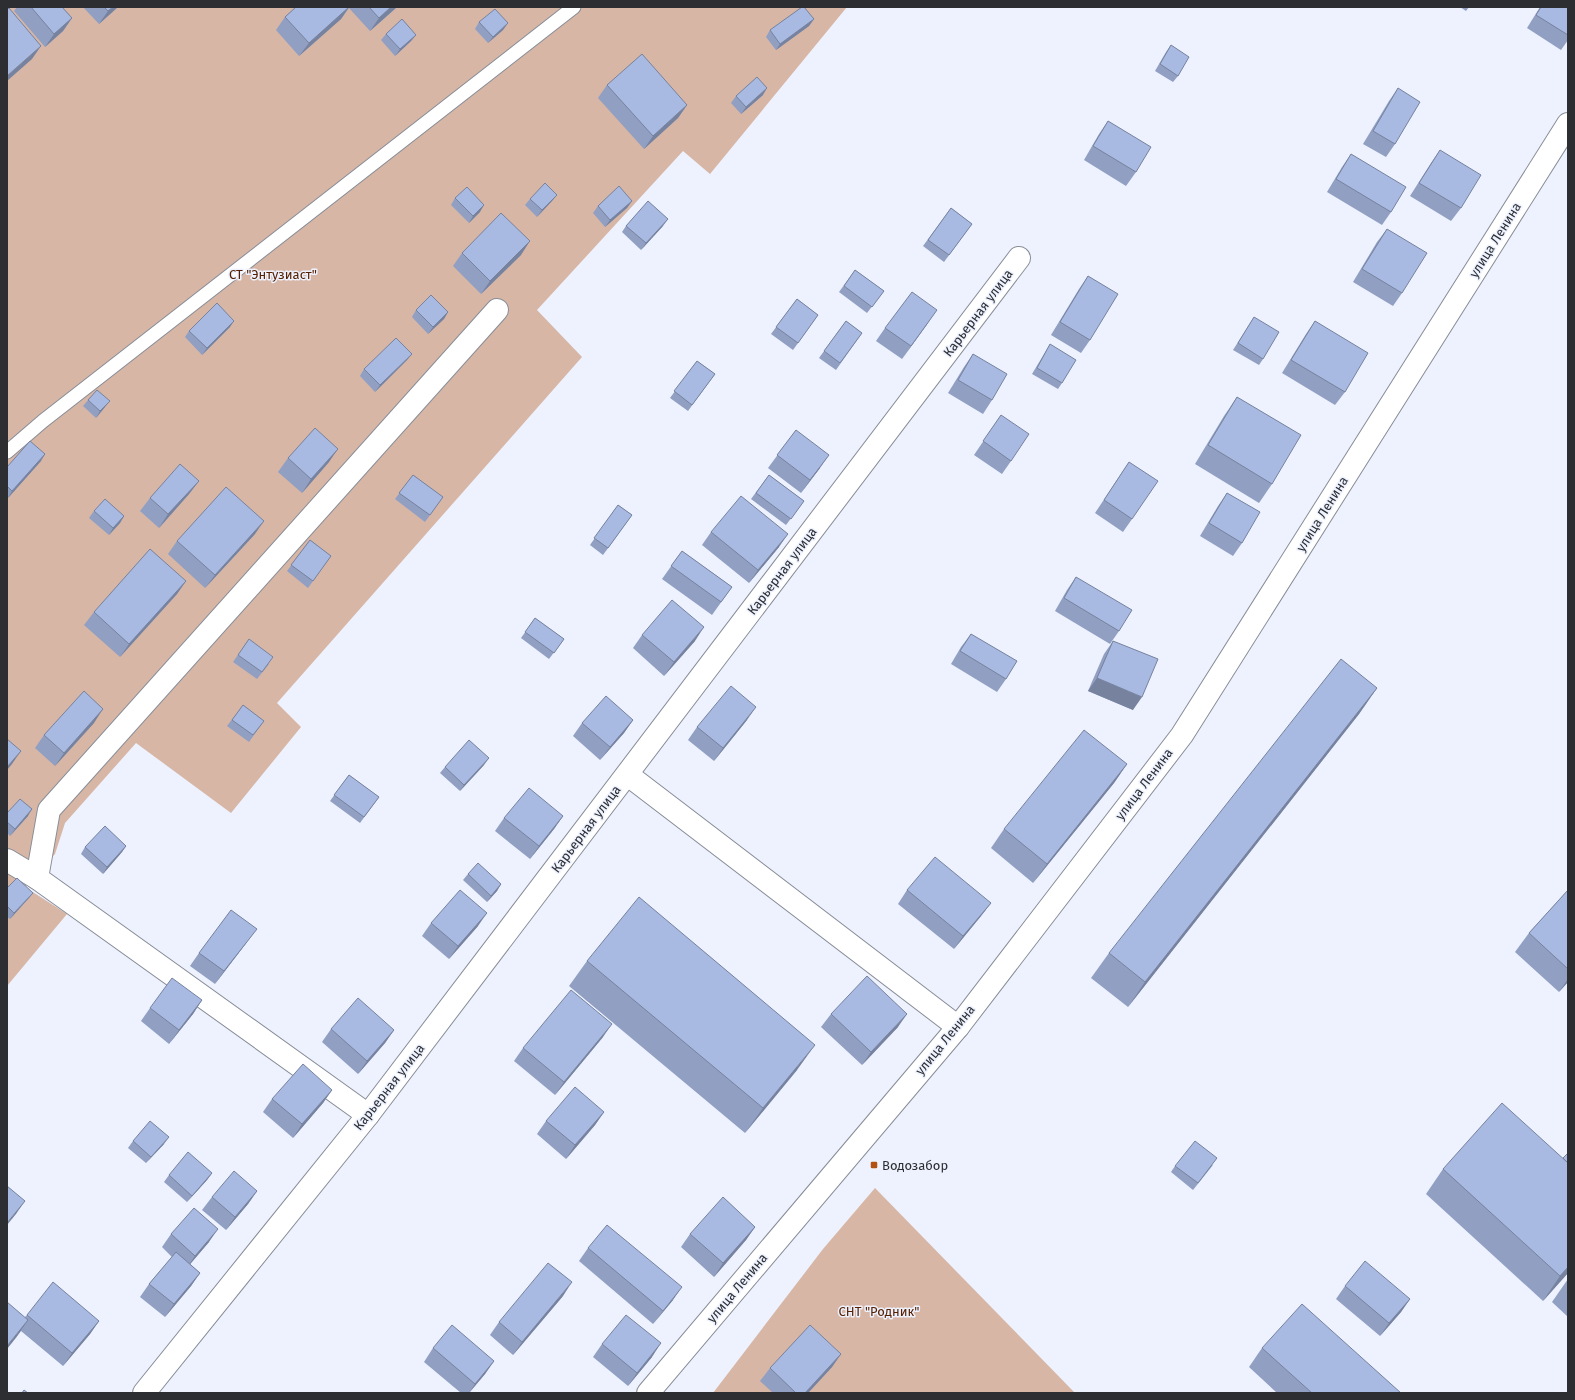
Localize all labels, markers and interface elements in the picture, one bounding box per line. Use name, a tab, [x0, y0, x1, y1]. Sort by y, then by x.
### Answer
street label: улица Ленина	[1466, 200, 1524, 280]
street label: Карьерная улица	[940, 266, 1016, 360]
park label: СТ "Энтузиаст"	[229, 267, 317, 282]
street label: улица Ленина	[1293, 474, 1351, 554]
street label: Карьерная улица	[744, 524, 820, 618]
street label: улица Ленина	[1112, 745, 1176, 823]
street label: Карьерная улица	[548, 782, 624, 876]
street label: улица Ленина	[912, 1002, 978, 1078]
street label: Карьерная улица	[351, 1041, 427, 1133]
place label: Водозабор	[882, 1158, 948, 1173]
marker: Водозабор	[869, 1160, 879, 1170]
street label: улица Ленина	[704, 1250, 770, 1326]
park label: СНТ "Родник"	[839, 1304, 919, 1319]

